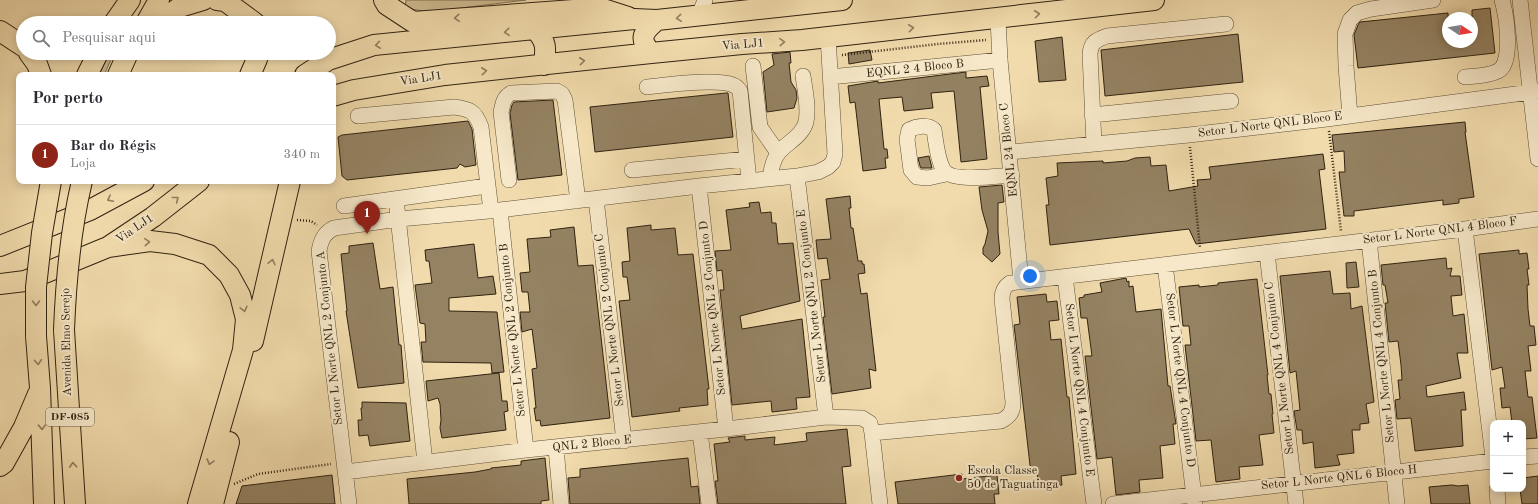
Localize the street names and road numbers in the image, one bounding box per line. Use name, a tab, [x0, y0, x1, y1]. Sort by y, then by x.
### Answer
street label: Via LJ1	[721, 37, 765, 53]
street label: EQNL 2 4 Bloco B	[866, 58, 964, 80]
street label: Via LJ1	[399, 70, 443, 88]
street label: EQNL 24 Bloco C	[998, 102, 1020, 198]
street label: Setor L Norte QNL Bloco E	[1197, 110, 1343, 140]
street label: Setor L Norte QNL 2 Conjunto E	[795, 209, 829, 383]
street label: Via LJ1	[114, 212, 156, 246]
street label: Setor L Norte QNL 4 Bloco F	[1362, 216, 1518, 246]
street label: Setor L Norte QNL 2 Conjunto D	[698, 220, 728, 396]
street label: Setor L Norte QNL 2 Conjunto C	[593, 233, 627, 407]
street label: Setor L Norte QNL 2 Conjunto B	[498, 243, 528, 417]
street label: Setor L Norte QNL 2 Conjunto A	[315, 250, 345, 426]
street label: Setor L Norte QNL 4 Conjunto B	[1367, 269, 1397, 443]
street label: Setor L Norte QNL 4 Conjunto C	[1263, 281, 1297, 455]
street label: Avenida Elmo Serejo	[60, 288, 74, 396]
street label: Setor L Norte QNL 4 Conjunto D	[1163, 292, 1197, 468]
street label: Setor L Norte QNL 4 Conjunto E	[1062, 303, 1096, 477]
road number: DF-085	[46, 408, 94, 426]
street label: QNL 2 Bloco E	[552, 434, 632, 454]
street label: Setor L Norte QNL 6 Bloco H	[1260, 464, 1418, 492]

